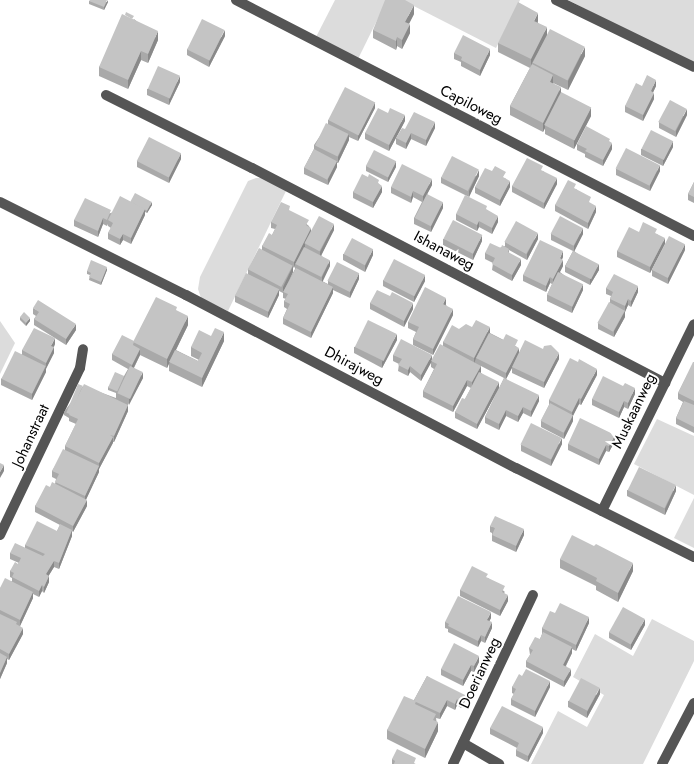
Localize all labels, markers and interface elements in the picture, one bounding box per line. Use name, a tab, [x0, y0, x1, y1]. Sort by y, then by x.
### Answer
street label: Capiloweg	[437, 82, 505, 128]
street label: Ishanaweg	[411, 228, 477, 274]
street label: Dhirajweg	[321, 343, 387, 389]
street label: Muskaanweg	[608, 371, 660, 451]
street label: Johanstraat	[9, 402, 53, 470]
street label: Doerianweg	[456, 635, 504, 711]

